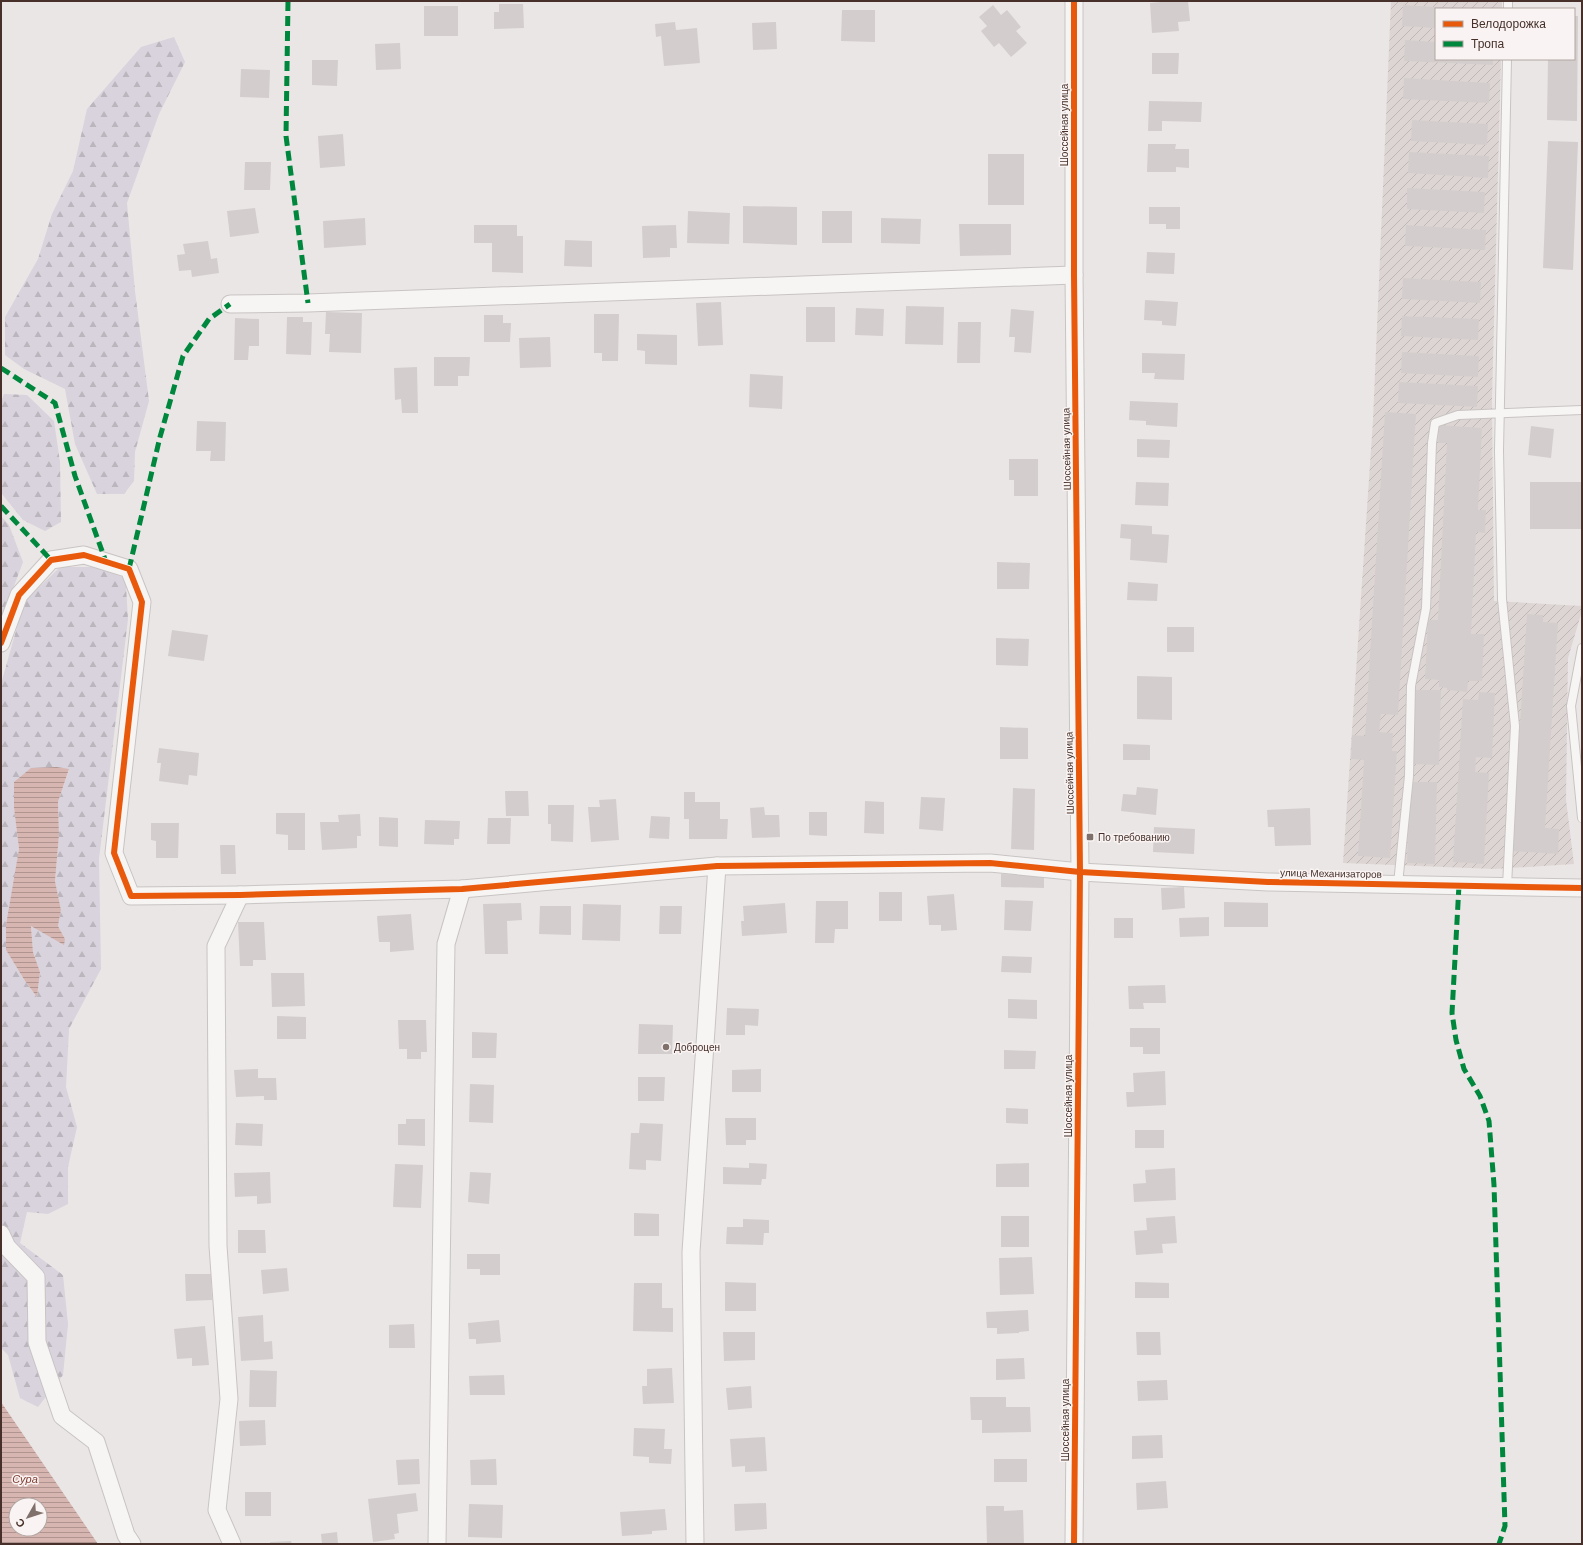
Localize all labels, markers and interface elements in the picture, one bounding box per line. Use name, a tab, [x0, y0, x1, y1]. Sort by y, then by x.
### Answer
legend	[1435, 8, 1575, 60]
text: Велодорожка	[1471, 17, 1546, 31]
text: Тропа	[1471, 37, 1505, 51]
street label: Шоссейная улица	[1059, 83, 1070, 166]
street label: Шоссейная улица	[1060, 407, 1073, 490]
street label: Шоссейная улица	[1063, 731, 1076, 814]
marker: По требованию	[1085, 832, 1095, 842]
place label: По требованию	[1098, 832, 1170, 843]
street label: улица Механизаторов	[1280, 867, 1382, 880]
marker: Доброцен	[661, 1042, 671, 1052]
place label: Доброцен	[674, 1042, 720, 1053]
street label: Шоссейная улица	[1063, 1054, 1074, 1137]
street label: Шоссейная улица	[1060, 1378, 1071, 1461]
water label: Сура	[12, 1473, 38, 1485]
north arrow	[8, 1497, 48, 1537]
text: С	[13, 1516, 27, 1530]

